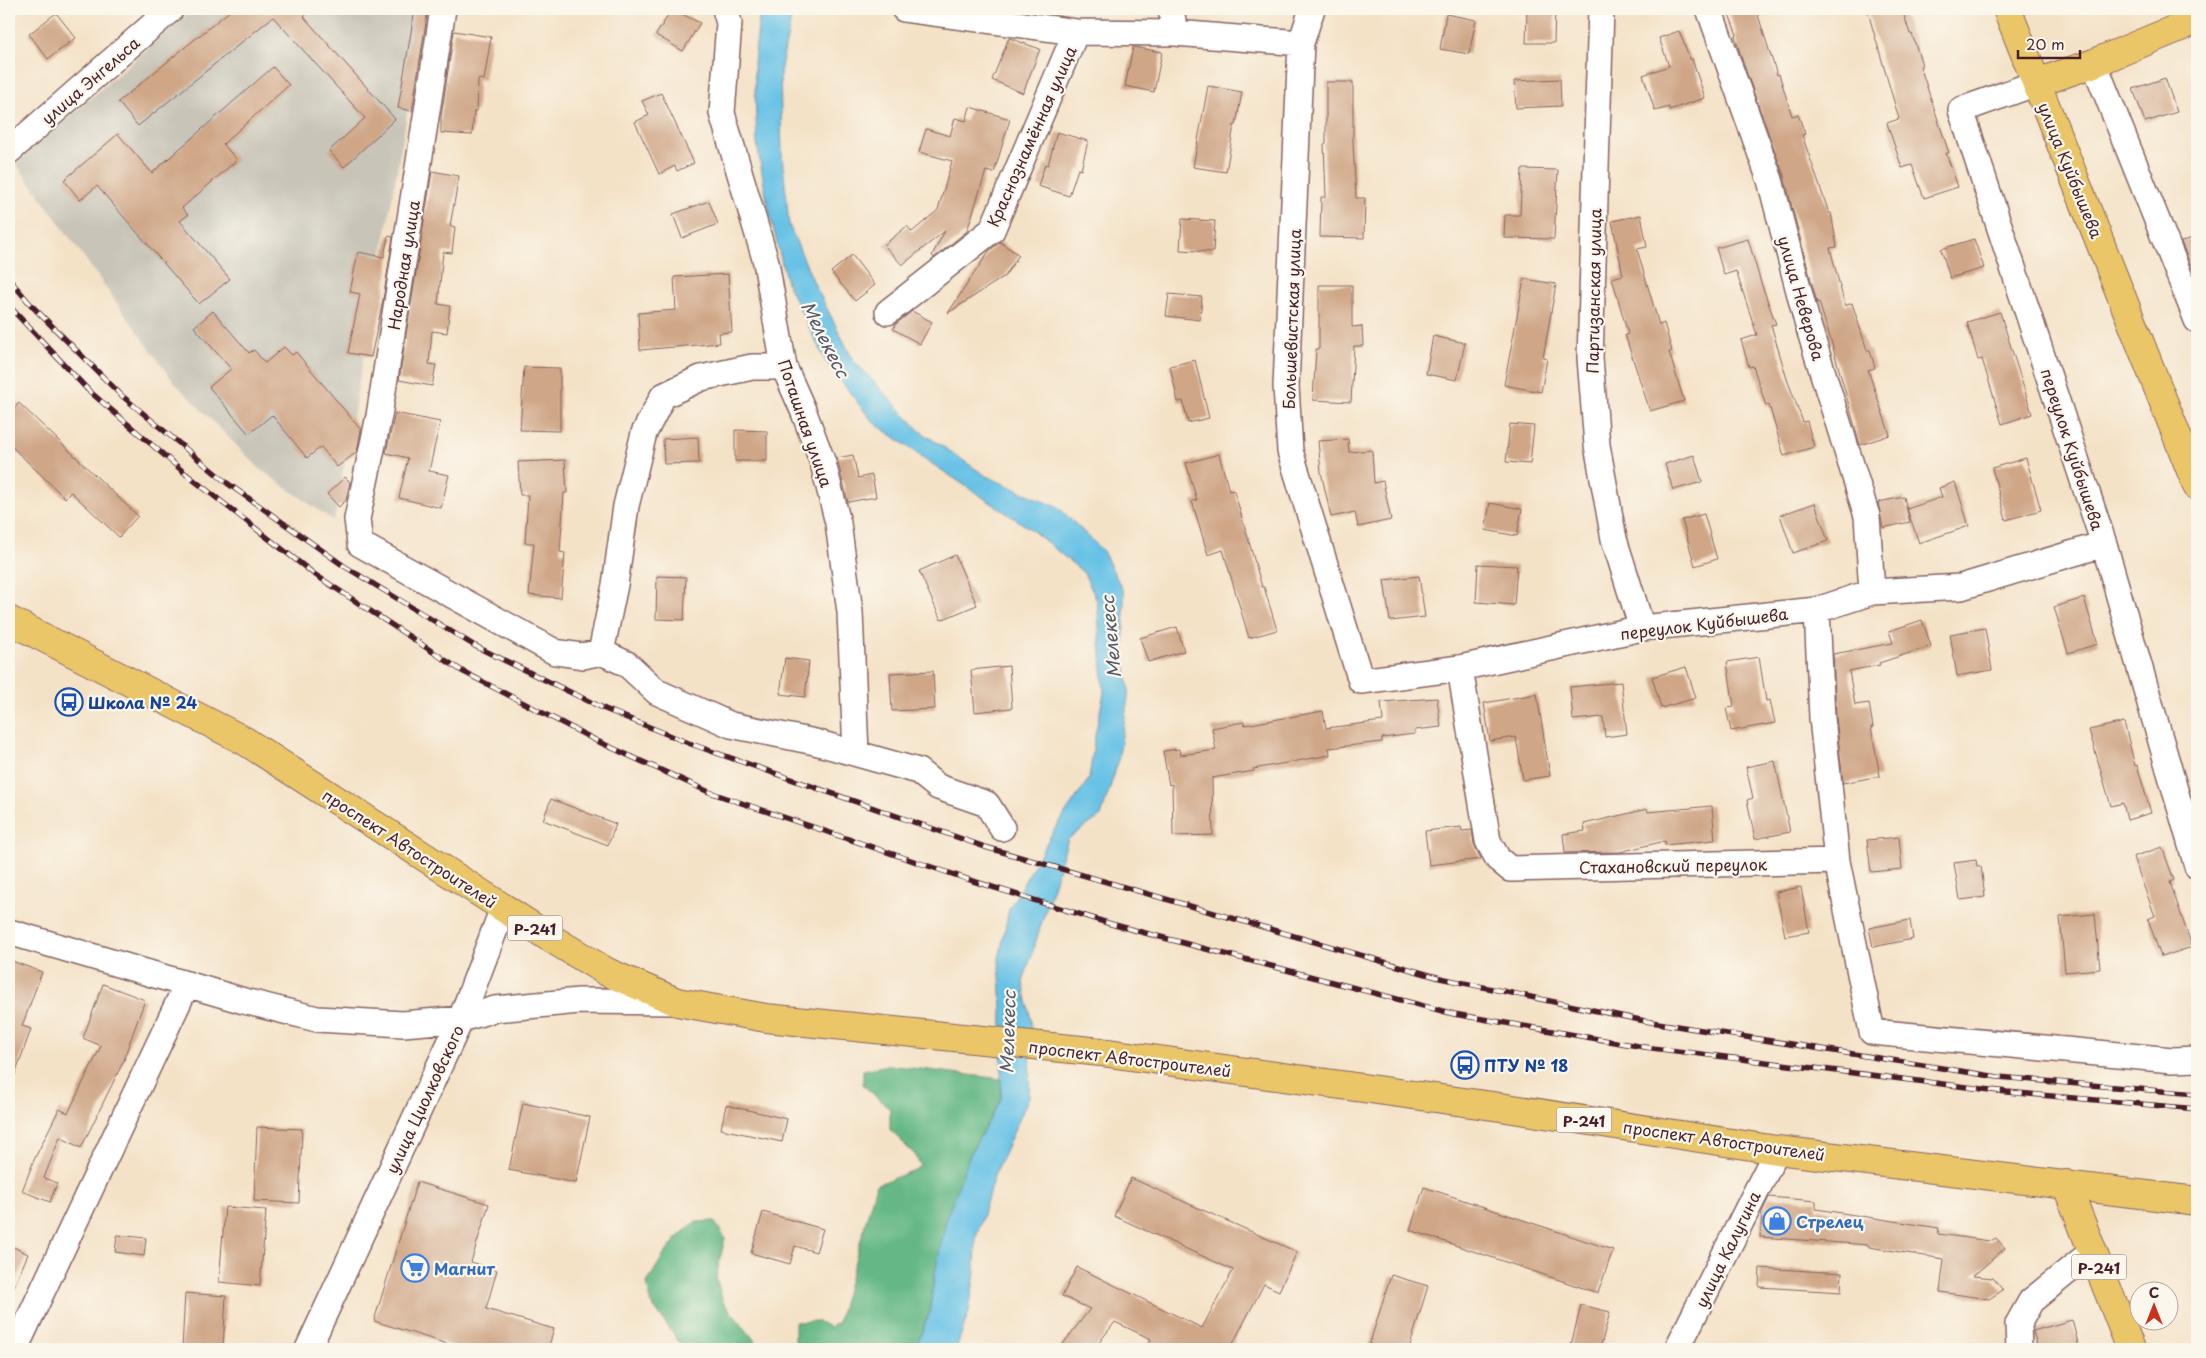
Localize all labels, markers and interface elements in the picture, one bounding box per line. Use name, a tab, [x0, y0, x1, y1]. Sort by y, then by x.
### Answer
scale bar	[2018, 28, 2081, 60]
street label: улица Энгельса	[36, 30, 144, 129]
text: 20 m	[2026, 32, 2065, 55]
street label: Краснознамённая улица	[980, 42, 1082, 230]
street label: улица Куйбышева	[2033, 98, 2109, 242]
street label: Народная улица	[381, 198, 425, 332]
street label: Партизанская улица	[1580, 208, 1606, 374]
street label: Большевистская улица	[1276, 228, 1306, 410]
street label: улица Неверова	[1773, 233, 1831, 363]
water label: Мелекесс	[795, 296, 858, 383]
street label: Поташная улица	[773, 356, 839, 490]
street label: переулок Куйбышева	[2035, 365, 2111, 533]
water label: Мелекесс	[1093, 593, 1127, 679]
street label: переулок Куйбышева	[1619, 601, 1789, 645]
bus stop icon: Школа № 24	[54, 687, 84, 717]
place label: Школа № 24	[88, 690, 197, 714]
street label: проспект Автостроителей	[318, 782, 502, 914]
street label: Стахановский переулок	[1579, 851, 1768, 879]
road number: Р-241	[508, 916, 562, 940]
water label: Мелекесс	[992, 988, 1022, 1074]
street label: улица Циолковского	[379, 1021, 469, 1177]
street label: проспект Автостроителей	[1027, 1034, 1233, 1082]
bus stop icon: ПТУ № 18	[1450, 1050, 1480, 1080]
place label: ПТУ № 18	[1484, 1053, 1568, 1077]
road number: Р-241	[1556, 1108, 1612, 1132]
street label: проспект Автостроителей	[1621, 1114, 1827, 1166]
street label: улица Калугина	[1688, 1187, 1766, 1311]
shop icon: Стрелец	[1762, 1206, 1792, 1236]
place label: Стрелец	[1796, 1209, 1864, 1233]
supermarket icon: Магнит	[400, 1253, 430, 1283]
road number: Р-241	[2072, 1254, 2126, 1280]
place label: Магнит	[434, 1256, 496, 1280]
north arrow	[2128, 1280, 2178, 1330]
text: С	[2149, 1282, 2159, 1303]

